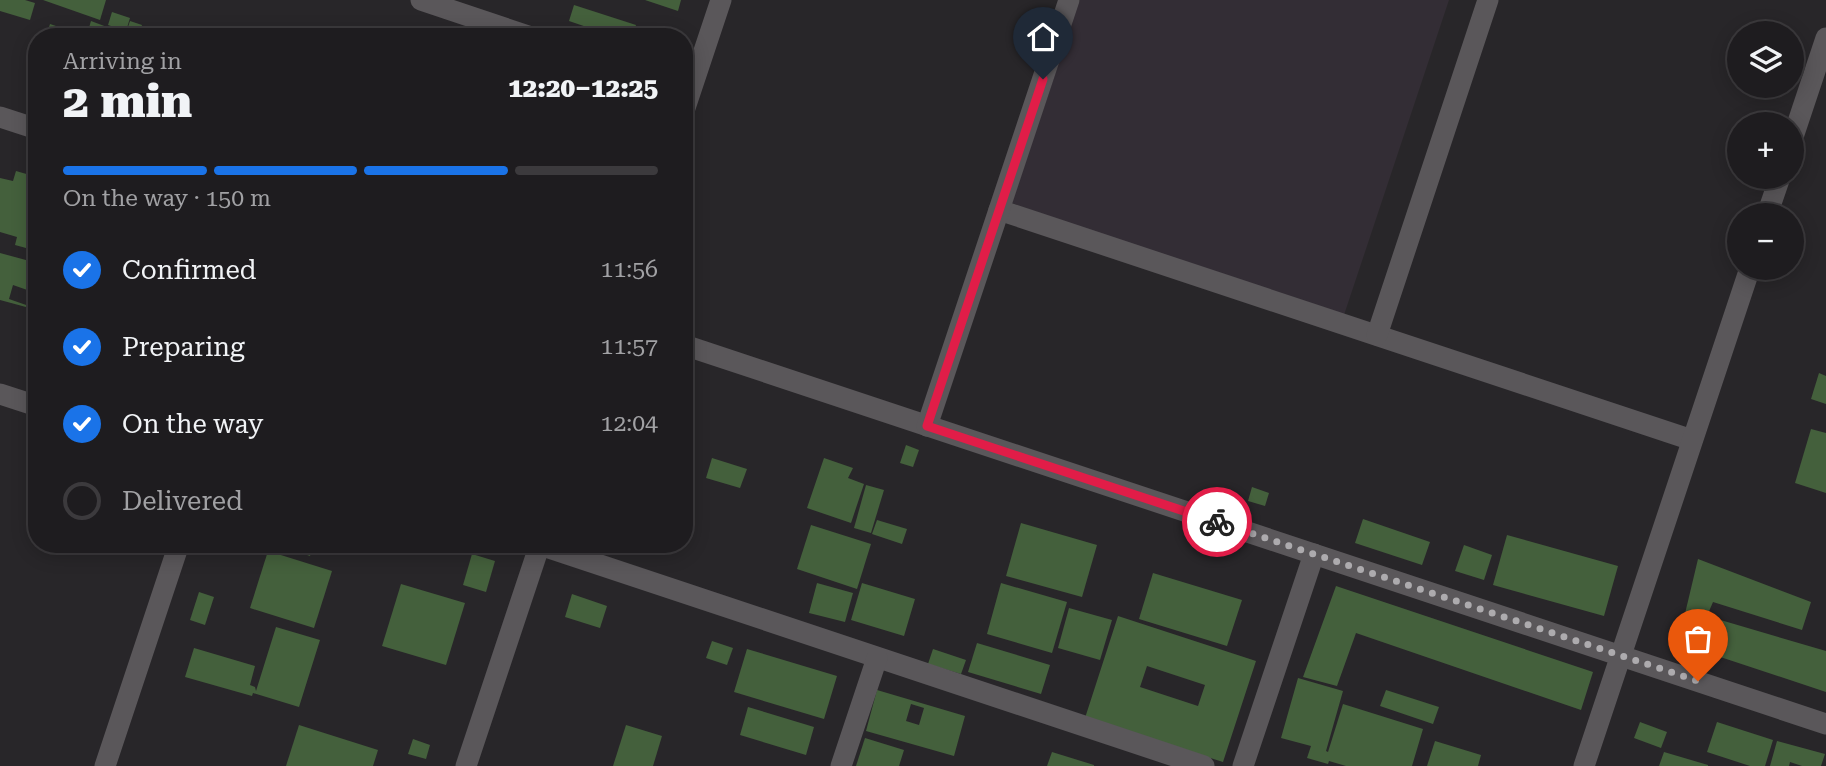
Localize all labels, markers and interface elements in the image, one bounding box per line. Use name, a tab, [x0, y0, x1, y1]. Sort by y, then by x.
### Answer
pin	[1013, 7, 1073, 79]
icon: home	[1024, 18, 1062, 56]
map controls	[1727, 21, 1804, 280]
button: layers	[1727, 21, 1804, 98]
text: Arriving in	[63, 48, 182, 75]
text: 12:20–12:25	[508, 73, 658, 103]
text: 2 min	[63, 74, 192, 128]
button: +	[1727, 112, 1804, 189]
text: On the way · 150 m	[63, 185, 271, 212]
button: −	[1727, 203, 1804, 280]
icon: check	[63, 251, 101, 289]
text: Confirmed	[122, 255, 257, 285]
text: 11:56	[601, 256, 658, 283]
icon: check	[63, 328, 101, 366]
text: Preparing	[122, 332, 245, 362]
text: 11:57	[601, 333, 658, 360]
icon: check	[63, 405, 101, 443]
text: On the way	[122, 409, 263, 439]
text: 12:04	[601, 410, 658, 437]
text: Delivered	[122, 486, 243, 516]
courier	[1182, 487, 1252, 557]
icon: bike	[1198, 503, 1236, 541]
pin	[1668, 609, 1728, 681]
icon: bag	[1679, 620, 1717, 658]

